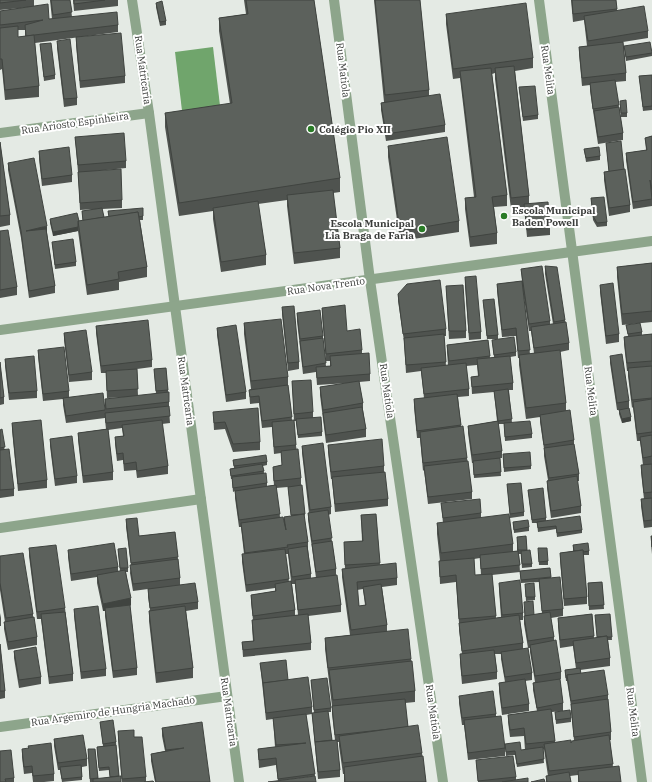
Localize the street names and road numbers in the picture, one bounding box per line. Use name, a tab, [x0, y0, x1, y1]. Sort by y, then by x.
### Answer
street label: Rua Matricaria	[132, 35, 154, 106]
street label: Rua Matiola	[333, 42, 353, 99]
street label: Rua Melita	[538, 44, 558, 96]
street label: Rua Ariosto Espinheira	[20, 109, 130, 137]
street label: Rua Nova Trento	[286, 274, 366, 298]
street label: Rua Matricaria	[175, 356, 197, 427]
street label: Rua Matiola	[377, 363, 397, 420]
street label: Rua Melita	[582, 365, 601, 417]
street label: Rua Matricaria	[218, 677, 240, 748]
street label: Rua Matiola	[423, 684, 443, 741]
street label: Rua Melita	[624, 686, 643, 738]
street label: Rua Argemiro de Hungria Machado	[30, 693, 196, 729]

